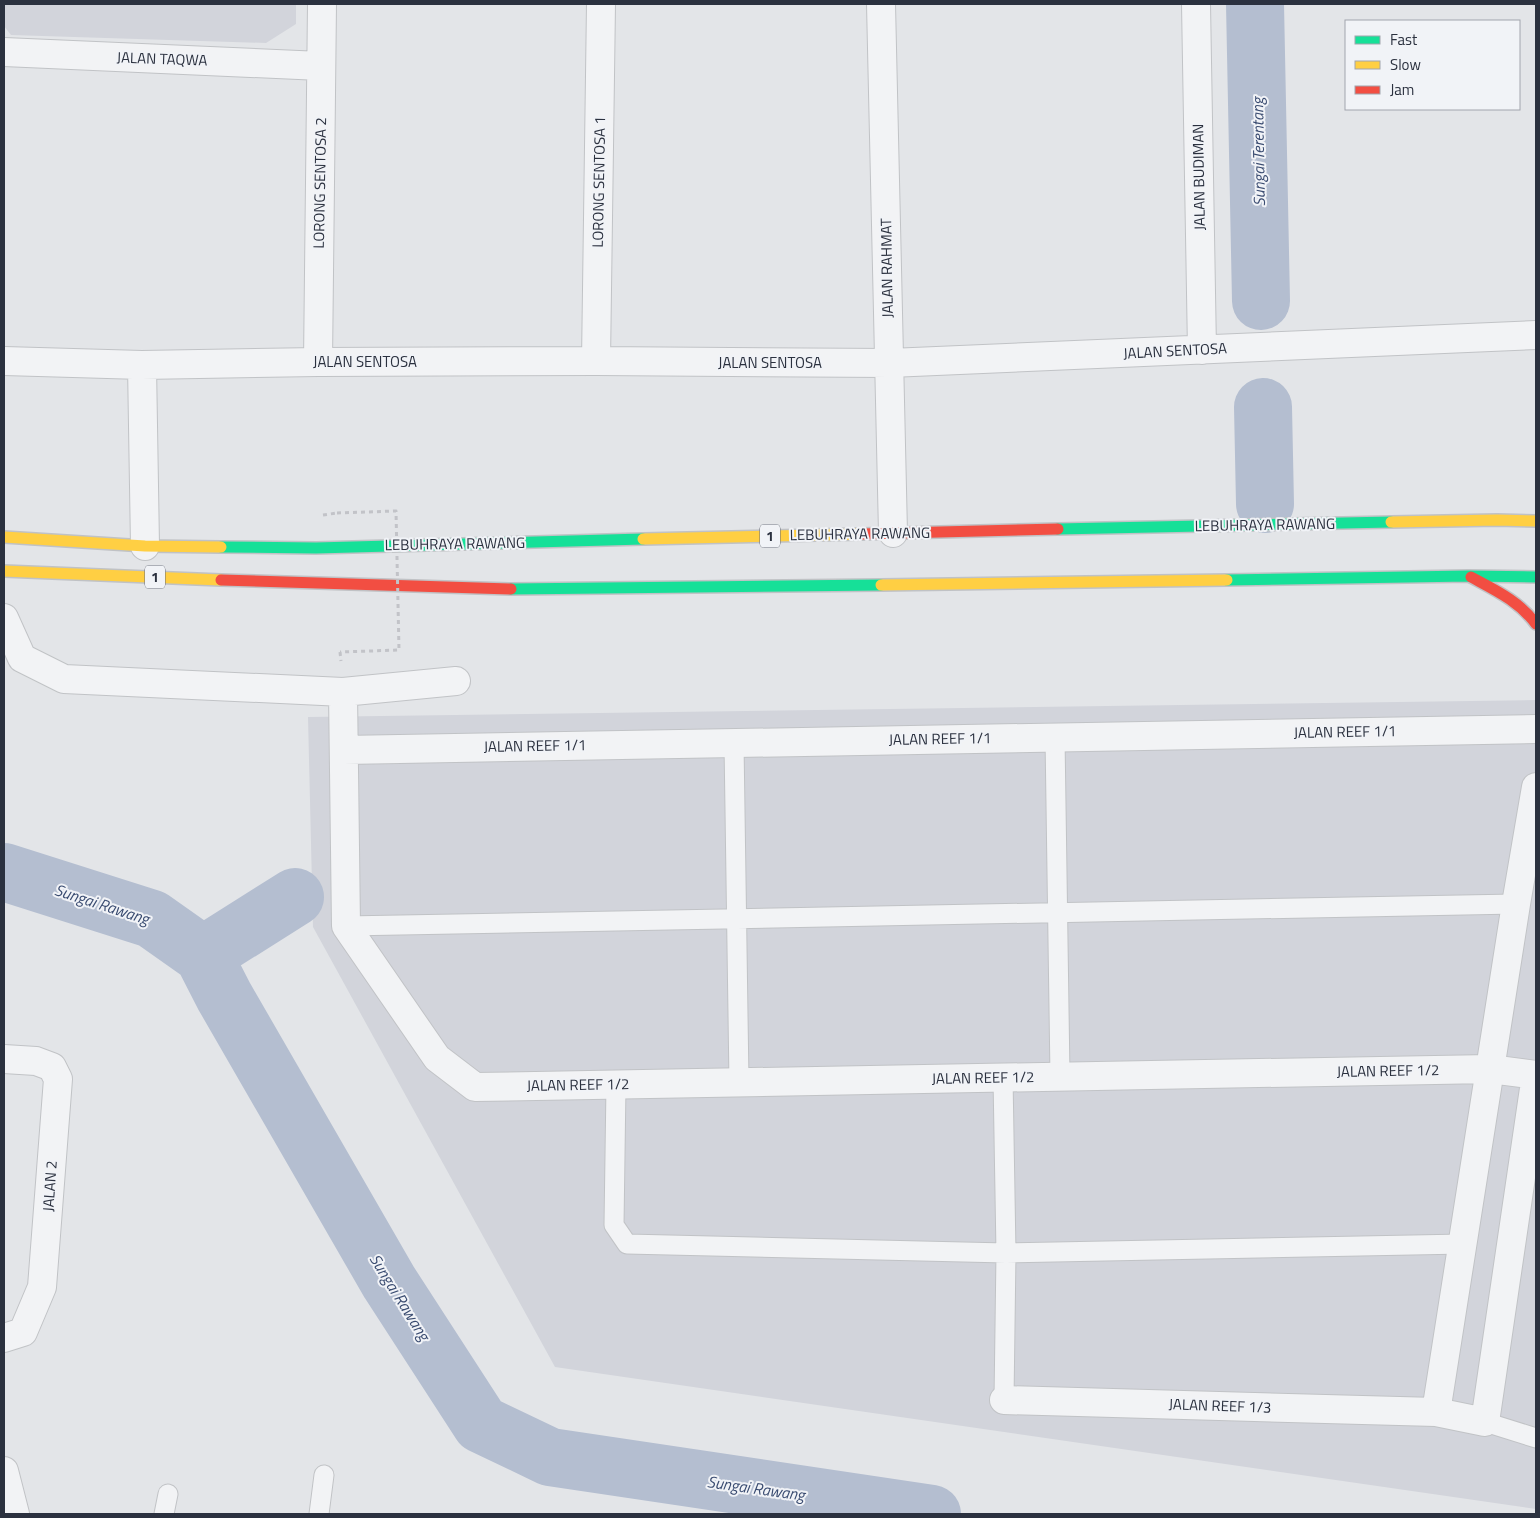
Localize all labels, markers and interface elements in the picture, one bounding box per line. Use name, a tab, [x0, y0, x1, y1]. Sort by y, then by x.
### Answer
legend	[1345, 20, 1520, 110]
text: Fast	[1390, 28, 1418, 51]
street label: JALAN TAQWA	[116, 45, 208, 72]
text: Slow	[1390, 53, 1421, 76]
text: Jam	[1390, 78, 1414, 101]
water label: Sungai Terentang	[1245, 95, 1271, 206]
street label: LORONG SENTOSA 1	[586, 116, 611, 248]
street label: LORONG SENTOSA 2	[307, 117, 332, 249]
street label: JALAN BUDIMAN	[1186, 123, 1211, 231]
street label: JALAN RAHMAT	[874, 218, 899, 318]
street label: JALAN SENTOSA	[1123, 336, 1227, 365]
street label: JALAN SENTOSA	[313, 350, 417, 373]
street label: JALAN SENTOSA	[718, 351, 822, 374]
street label: LEBUHRAYA RAWANG	[1195, 512, 1335, 537]
street label: LEBUHRAYA RAWANG	[790, 521, 930, 546]
road number: 1	[760, 524, 780, 548]
street label: LEBUHRAYA RAWANG	[385, 531, 525, 556]
road number: 1	[145, 566, 165, 588]
street label: JALAN REEF 1/1	[1293, 719, 1397, 744]
street label: JALAN REEF 1/1	[888, 726, 992, 751]
street label: JALAN REEF 1/1	[483, 733, 587, 758]
water label: Sungai Rawang	[52, 877, 155, 931]
street label: JALAN REEF 1/2	[1336, 1058, 1440, 1083]
street label: JALAN REEF 1/2	[931, 1065, 1035, 1090]
street label: JALAN REEF 1/2	[526, 1072, 630, 1097]
street label: JALAN 2	[36, 1160, 63, 1212]
water label: Sungai Rawang	[364, 1249, 438, 1347]
street label: JALAN REEF 1/3	[1168, 1392, 1272, 1419]
water label: Sungai Rawang	[706, 1469, 809, 1507]

